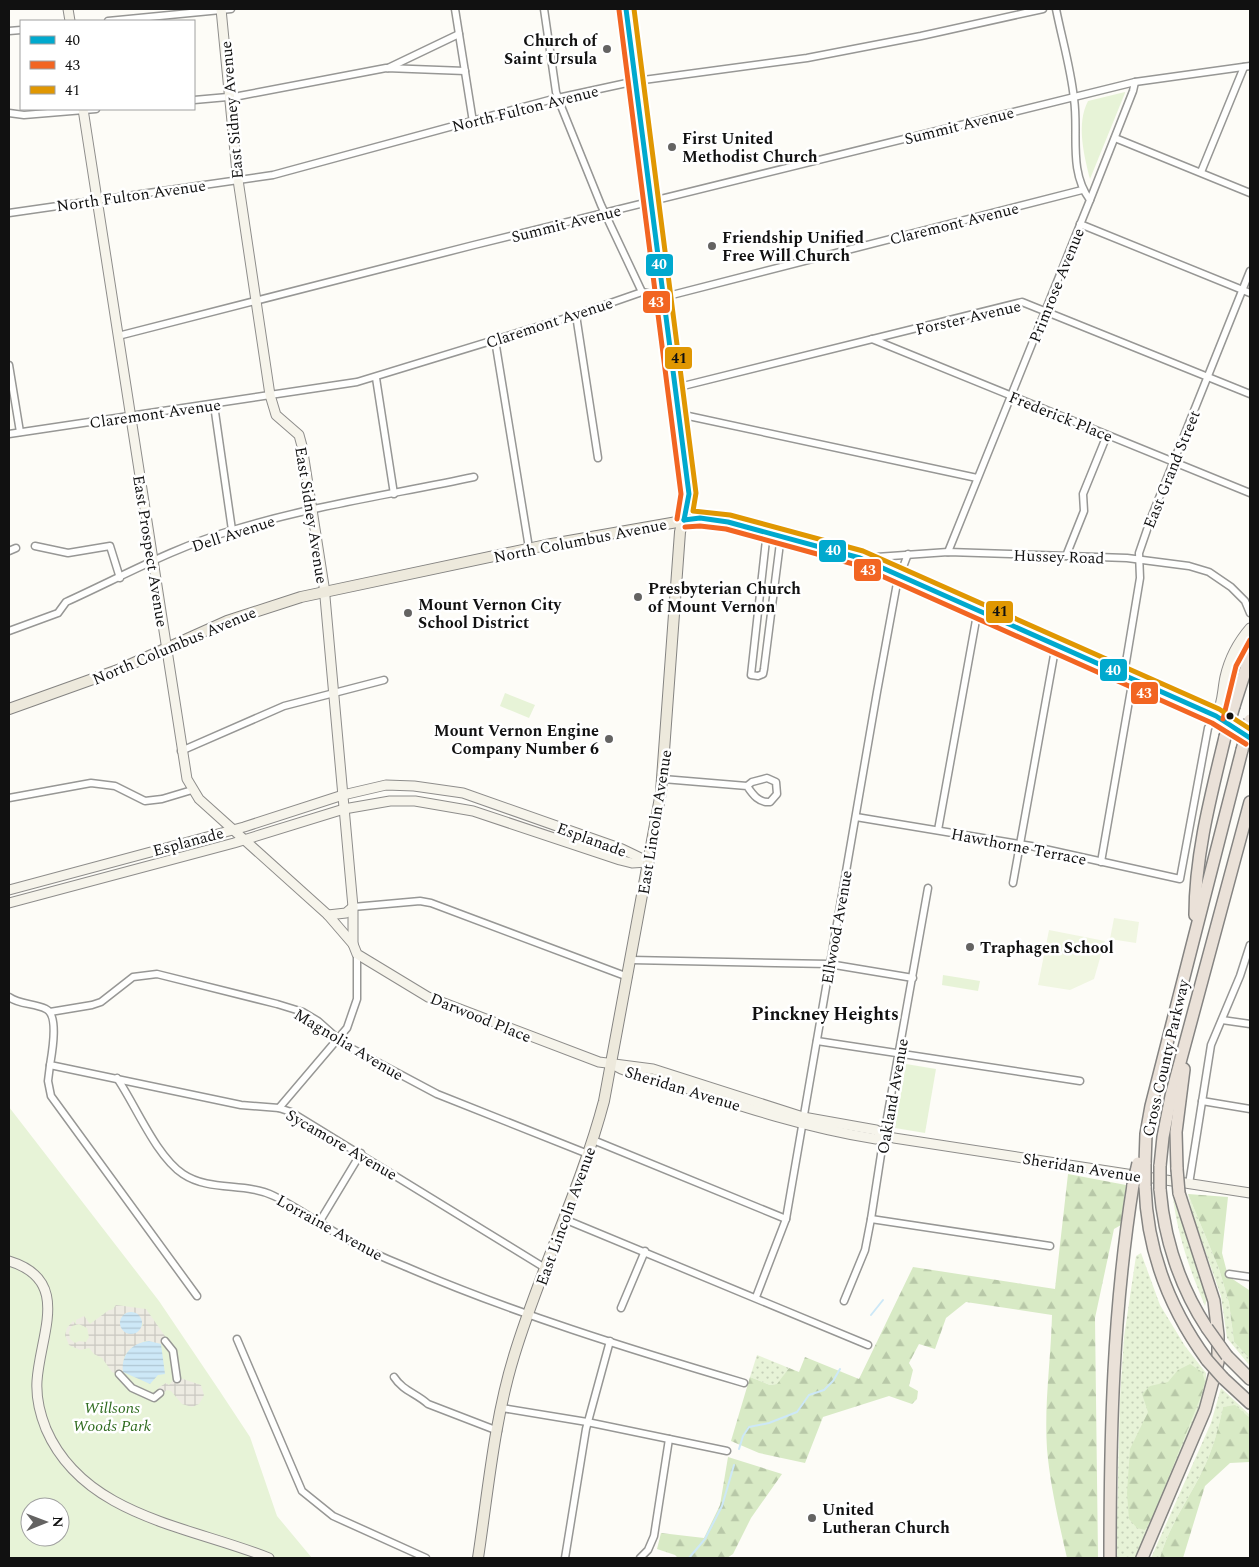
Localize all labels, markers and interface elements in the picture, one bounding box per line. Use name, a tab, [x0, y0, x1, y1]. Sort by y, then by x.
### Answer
legend	[20, 20, 195, 110]
text: 40	[65, 29, 80, 52]
place label: Church of Saint Ursula	[504, 29, 598, 71]
street label: East Sidney Avenue	[214, 40, 250, 180]
marker: Church of Saint Ursula	[601, 43, 613, 55]
text: 43	[65, 54, 81, 77]
text: 41	[65, 79, 80, 102]
street label: North Fulton Avenue	[449, 79, 601, 139]
street label: Summit Avenue	[902, 101, 1017, 151]
place label: First United Methodist Church	[682, 127, 818, 169]
marker: First United Methodist Church	[666, 141, 678, 153]
street label: North Fulton Avenue	[55, 174, 207, 218]
street label: Claremont Avenue	[887, 196, 1021, 252]
street label: Summit Avenue	[509, 199, 624, 249]
street label: Primrose Avenue	[1023, 224, 1091, 346]
place label: Friendship Unified Free Will Church	[722, 226, 864, 268]
marker: Friendship Unified Free Will Church	[706, 240, 718, 252]
line badge: 40	[645, 253, 674, 277]
text: 40	[651, 254, 667, 275]
line badge: 43	[642, 290, 671, 314]
street label: Claremont Avenue	[483, 291, 616, 355]
text: 43	[648, 292, 664, 313]
street label: Forster Avenue	[913, 294, 1023, 342]
line badge: 41	[664, 346, 693, 370]
text: 41	[671, 348, 687, 369]
street label: Frederick Place	[1005, 385, 1116, 449]
street label: Claremont Avenue	[88, 393, 222, 435]
street label: East Grand Street	[1137, 406, 1207, 532]
street label: East Sidney Avenue	[288, 445, 334, 586]
street label: East Prospect Avenue	[126, 473, 174, 629]
street label: Dell Avenue	[189, 509, 278, 559]
street label: North Columbus Avenue	[492, 512, 669, 570]
line badge: 40	[818, 539, 847, 563]
text: 40	[825, 540, 841, 561]
street label: Hussey Road	[1013, 543, 1105, 571]
line badge: 43	[853, 558, 882, 582]
text: 43	[860, 560, 876, 581]
place label: Presbyterian Church of Mount Vernon	[648, 577, 801, 619]
marker: Presbyterian Church of Mount Vernon	[632, 591, 644, 603]
place label: Mount Vernon City School District	[418, 593, 563, 635]
street label: North Columbus Avenue	[89, 600, 260, 691]
line badge: 41	[985, 600, 1014, 624]
text: 41	[992, 601, 1008, 622]
marker: Mount Vernon City School District	[402, 607, 414, 619]
line badge: 40	[1099, 658, 1128, 682]
text: 40	[1105, 660, 1121, 681]
line badge: 43	[1130, 681, 1159, 705]
text: 43	[1136, 683, 1152, 704]
unlabelled marker	[1225, 711, 1235, 721]
place label: Mount Vernon Engine Company Number 6	[434, 719, 599, 761]
marker: Mount Vernon Engine Company Number 6	[603, 733, 615, 745]
street label: East Lincoln Avenue	[632, 748, 678, 896]
street label: Esplanade	[553, 816, 630, 864]
street label: Esplanade	[150, 821, 226, 863]
street label: Hawthorne Terrace	[949, 822, 1089, 872]
street label: Ellwood Avenue	[815, 868, 859, 986]
place label: Traphagen School	[980, 936, 1114, 960]
marker: Traphagen School	[964, 941, 976, 953]
street label: Cross County Parkway	[1136, 976, 1196, 1139]
street label: Darwood Place	[426, 987, 535, 1049]
district label: Pinckney Heights	[751, 1001, 899, 1028]
street label: Magnolia Avenue	[289, 1003, 408, 1087]
street label: Oakland Avenue	[871, 1036, 915, 1156]
street label: Sheridan Avenue	[622, 1060, 744, 1118]
street label: Sycamore Avenue	[281, 1103, 402, 1187]
street label: East Lincoln Avenue	[530, 1144, 602, 1289]
street label: Sheridan Avenue	[1021, 1147, 1143, 1189]
street label: Lorraine Avenue	[272, 1189, 387, 1267]
park label: Willsons Woods Park	[73, 1396, 152, 1438]
north arrow	[20, 1497, 70, 1547]
place label: United Lutheran Church	[822, 1498, 950, 1540]
marker: United Lutheran Church	[806, 1512, 818, 1524]
text: N	[47, 1516, 68, 1528]

